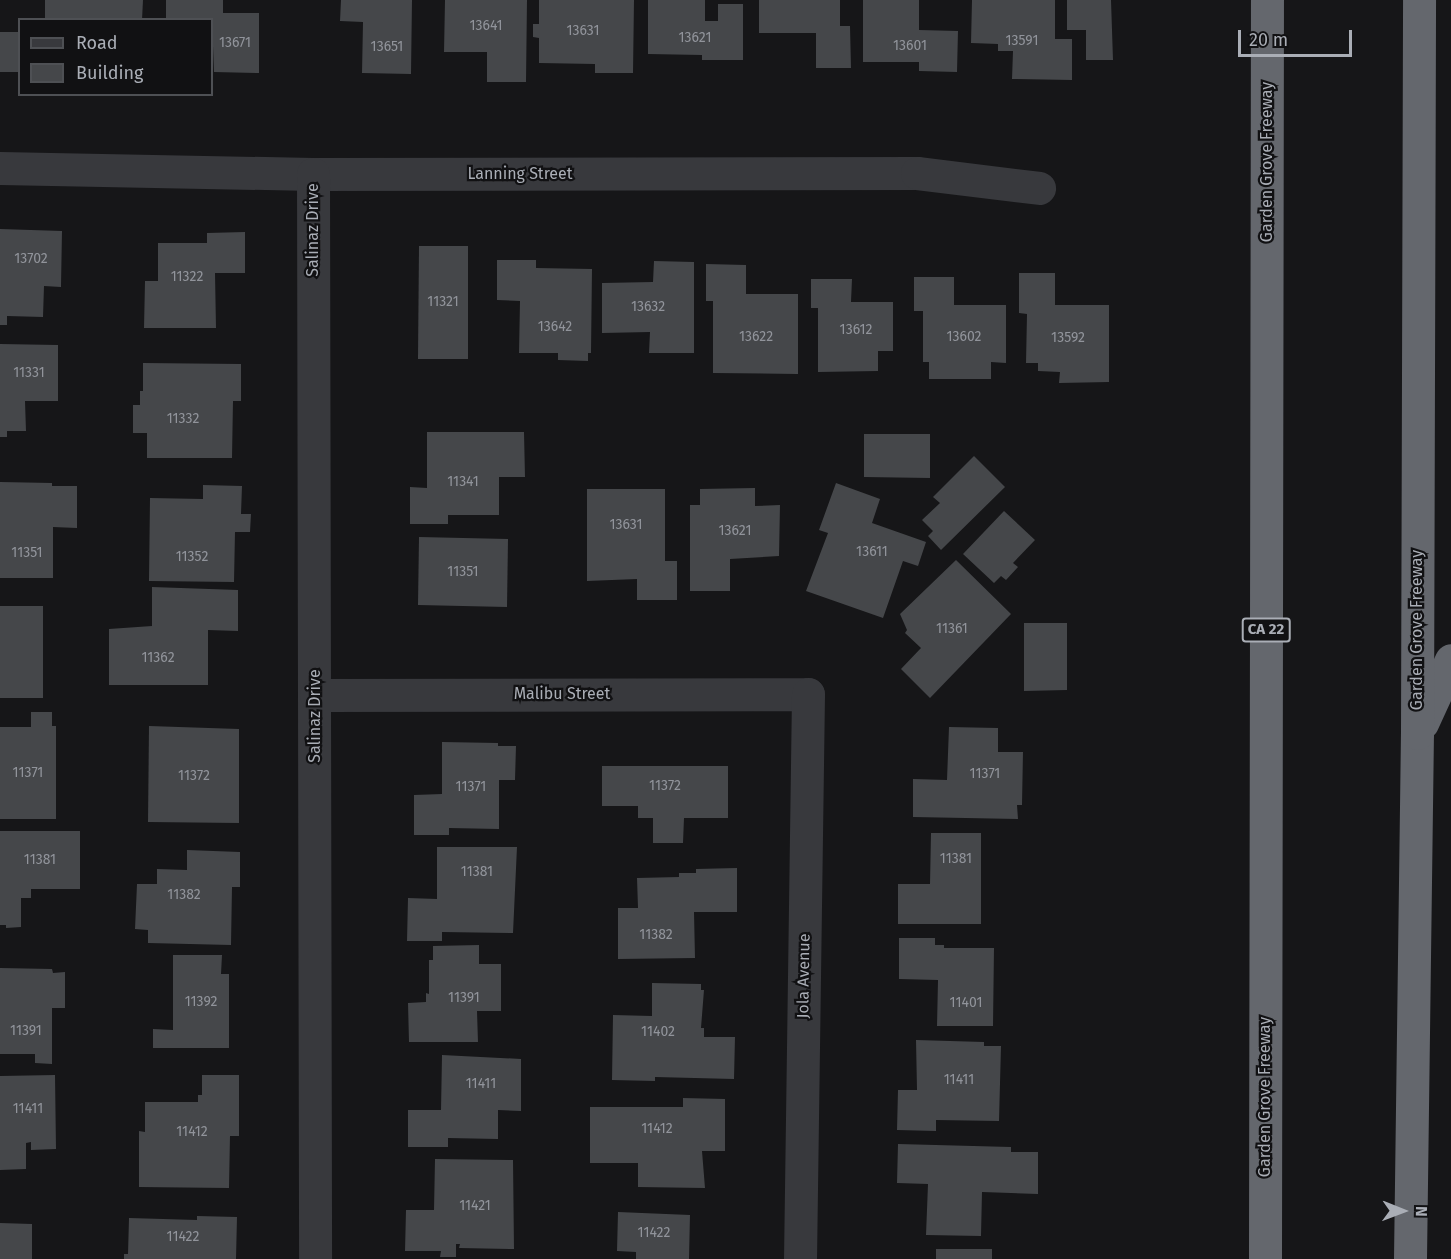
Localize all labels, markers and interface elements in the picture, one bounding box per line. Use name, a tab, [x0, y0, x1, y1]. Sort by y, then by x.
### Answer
legend	[18, 18, 213, 96]
house number: 13641	[469, 18, 503, 34]
scale bar	[1241, 18, 1355, 56]
house number: 13631	[566, 23, 600, 39]
text: 20 m	[1249, 29, 1288, 51]
house number: 13621	[679, 30, 711, 46]
text: Road	[76, 32, 118, 54]
house number: 13591	[1006, 33, 1038, 49]
house number: 13671	[219, 35, 251, 51]
house number: 13601	[893, 38, 927, 54]
house number: 13651	[371, 39, 403, 55]
text: Building	[76, 62, 143, 84]
street label: Garden Grove Freeway	[1257, 82, 1277, 242]
street label: Lanning Street	[467, 164, 573, 184]
street label: Salinaz Drive	[303, 183, 323, 277]
house number: 13702	[14, 251, 48, 267]
house number: 11322	[171, 269, 203, 285]
house number: 11321	[427, 294, 459, 310]
house number: 13632	[631, 299, 665, 315]
house number: 13642	[538, 319, 572, 335]
house number: 13612	[840, 322, 872, 338]
house number: 13622	[739, 329, 773, 345]
house number: 13602	[946, 329, 982, 345]
house number: 13592	[1051, 330, 1085, 346]
house number: 11331	[13, 365, 45, 381]
house number: 11332	[167, 411, 199, 427]
house number: 11341	[447, 474, 479, 490]
house number: 13631	[609, 517, 643, 533]
house number: 13621	[719, 523, 751, 539]
house number: 13611	[856, 544, 888, 560]
house number: 11351	[11, 545, 43, 561]
house number: 11352	[176, 549, 208, 565]
street label: Garden Grove Freeway	[1407, 550, 1427, 710]
house number: 11351	[447, 564, 479, 580]
road number: CA 22	[1240, 618, 1292, 642]
house number: 11361	[936, 621, 968, 637]
house number: 11362	[141, 650, 175, 666]
street label: Salinaz Drive	[305, 669, 325, 763]
street label: Malibu Street	[514, 684, 610, 704]
house number: 11371	[13, 765, 43, 781]
house number: 11371	[970, 766, 1000, 782]
house number: 11372	[178, 768, 210, 784]
house number: 11372	[649, 778, 681, 794]
house number: 11371	[456, 779, 486, 795]
house number: 11381	[940, 851, 972, 867]
house number: 11381	[24, 852, 56, 868]
house number: 11381	[461, 864, 493, 880]
house number: 11382	[167, 887, 201, 903]
house number: 11382	[639, 927, 673, 943]
street label: Jola Avenue	[794, 933, 814, 1019]
house number: 11391	[448, 990, 480, 1006]
house number: 11392	[185, 994, 217, 1010]
house number: 11401	[950, 995, 982, 1011]
street label: Garden Grove Freeway	[1255, 1017, 1275, 1177]
house number: 11391	[10, 1023, 42, 1039]
house number: 11402	[641, 1024, 675, 1040]
house number: 11411	[944, 1072, 974, 1088]
house number: 11411	[466, 1076, 496, 1092]
house number: 11411	[13, 1101, 43, 1117]
house number: 11412	[641, 1121, 673, 1137]
house number: 11412	[176, 1124, 208, 1140]
north arrow	[1373, 1181, 1433, 1241]
house number: 11421	[459, 1198, 491, 1214]
text: N	[1412, 1206, 1431, 1217]
house number: 11422	[638, 1225, 670, 1241]
house number: 11422	[167, 1229, 199, 1245]

